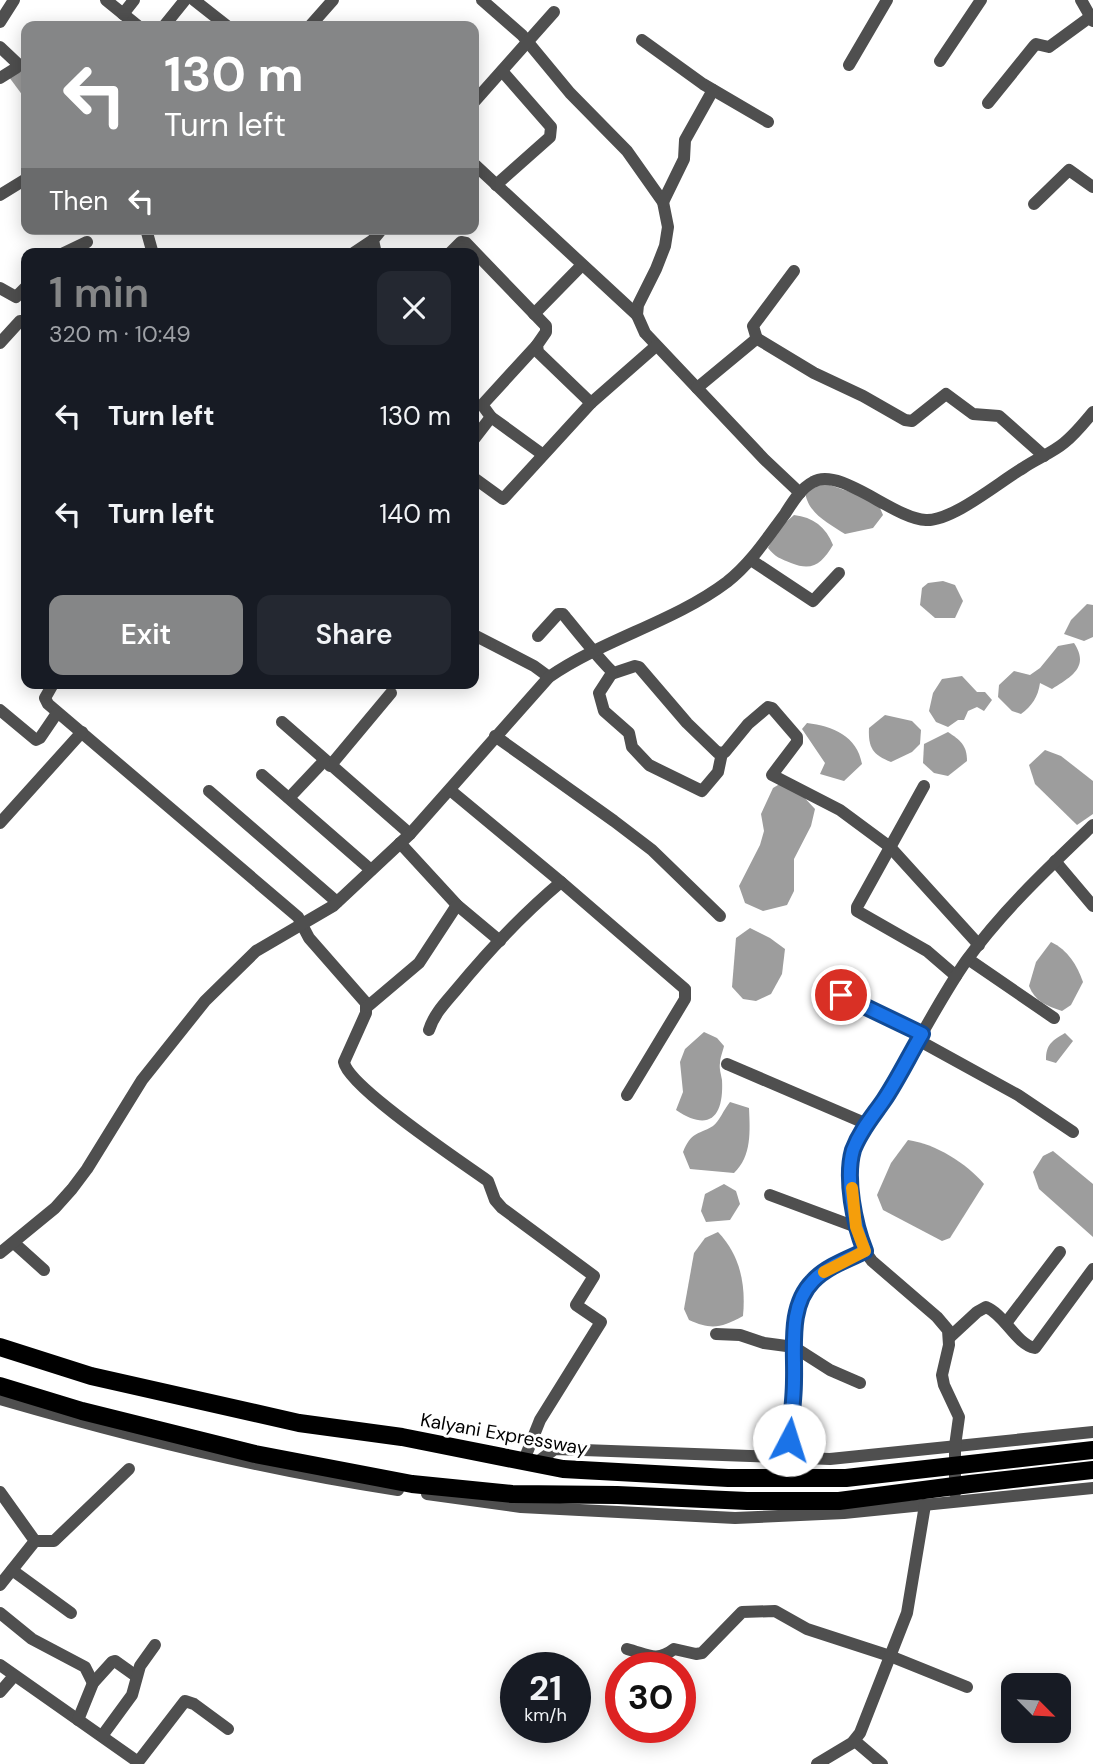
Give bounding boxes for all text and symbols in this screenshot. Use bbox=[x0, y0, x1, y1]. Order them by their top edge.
text: 130 m bbox=[164, 42, 304, 106]
icon: left bbox=[49, 49, 140, 140]
text: Turn left bbox=[164, 104, 286, 146]
icon: left bbox=[122, 182, 160, 220]
text: Then bbox=[49, 184, 108, 218]
text: 1 min bbox=[49, 265, 149, 320]
button: close bbox=[377, 271, 451, 345]
text: 320 m · 10:49 bbox=[49, 319, 191, 349]
icon: left bbox=[49, 397, 87, 435]
text: Turn left bbox=[108, 399, 215, 433]
text: 130 m bbox=[380, 399, 451, 433]
icon: left bbox=[49, 495, 87, 533]
text: Turn left bbox=[108, 497, 215, 531]
text: 140 m bbox=[379, 497, 451, 531]
button: Exit bbox=[49, 595, 243, 675]
button: Share bbox=[257, 595, 451, 675]
pin bbox=[811, 965, 871, 1025]
icon: arrive bbox=[822, 976, 860, 1014]
position arrow bbox=[752, 1403, 826, 1477]
street label: Kalyani Expressway bbox=[419, 1407, 590, 1461]
speed limit sign: 30 bbox=[605, 1652, 696, 1743]
text: 21 bbox=[529, 1665, 562, 1711]
north arrow bbox=[1001, 1673, 1071, 1743]
map controls bbox=[1001, 1673, 1071, 1743]
text: km/h bbox=[524, 1703, 567, 1727]

